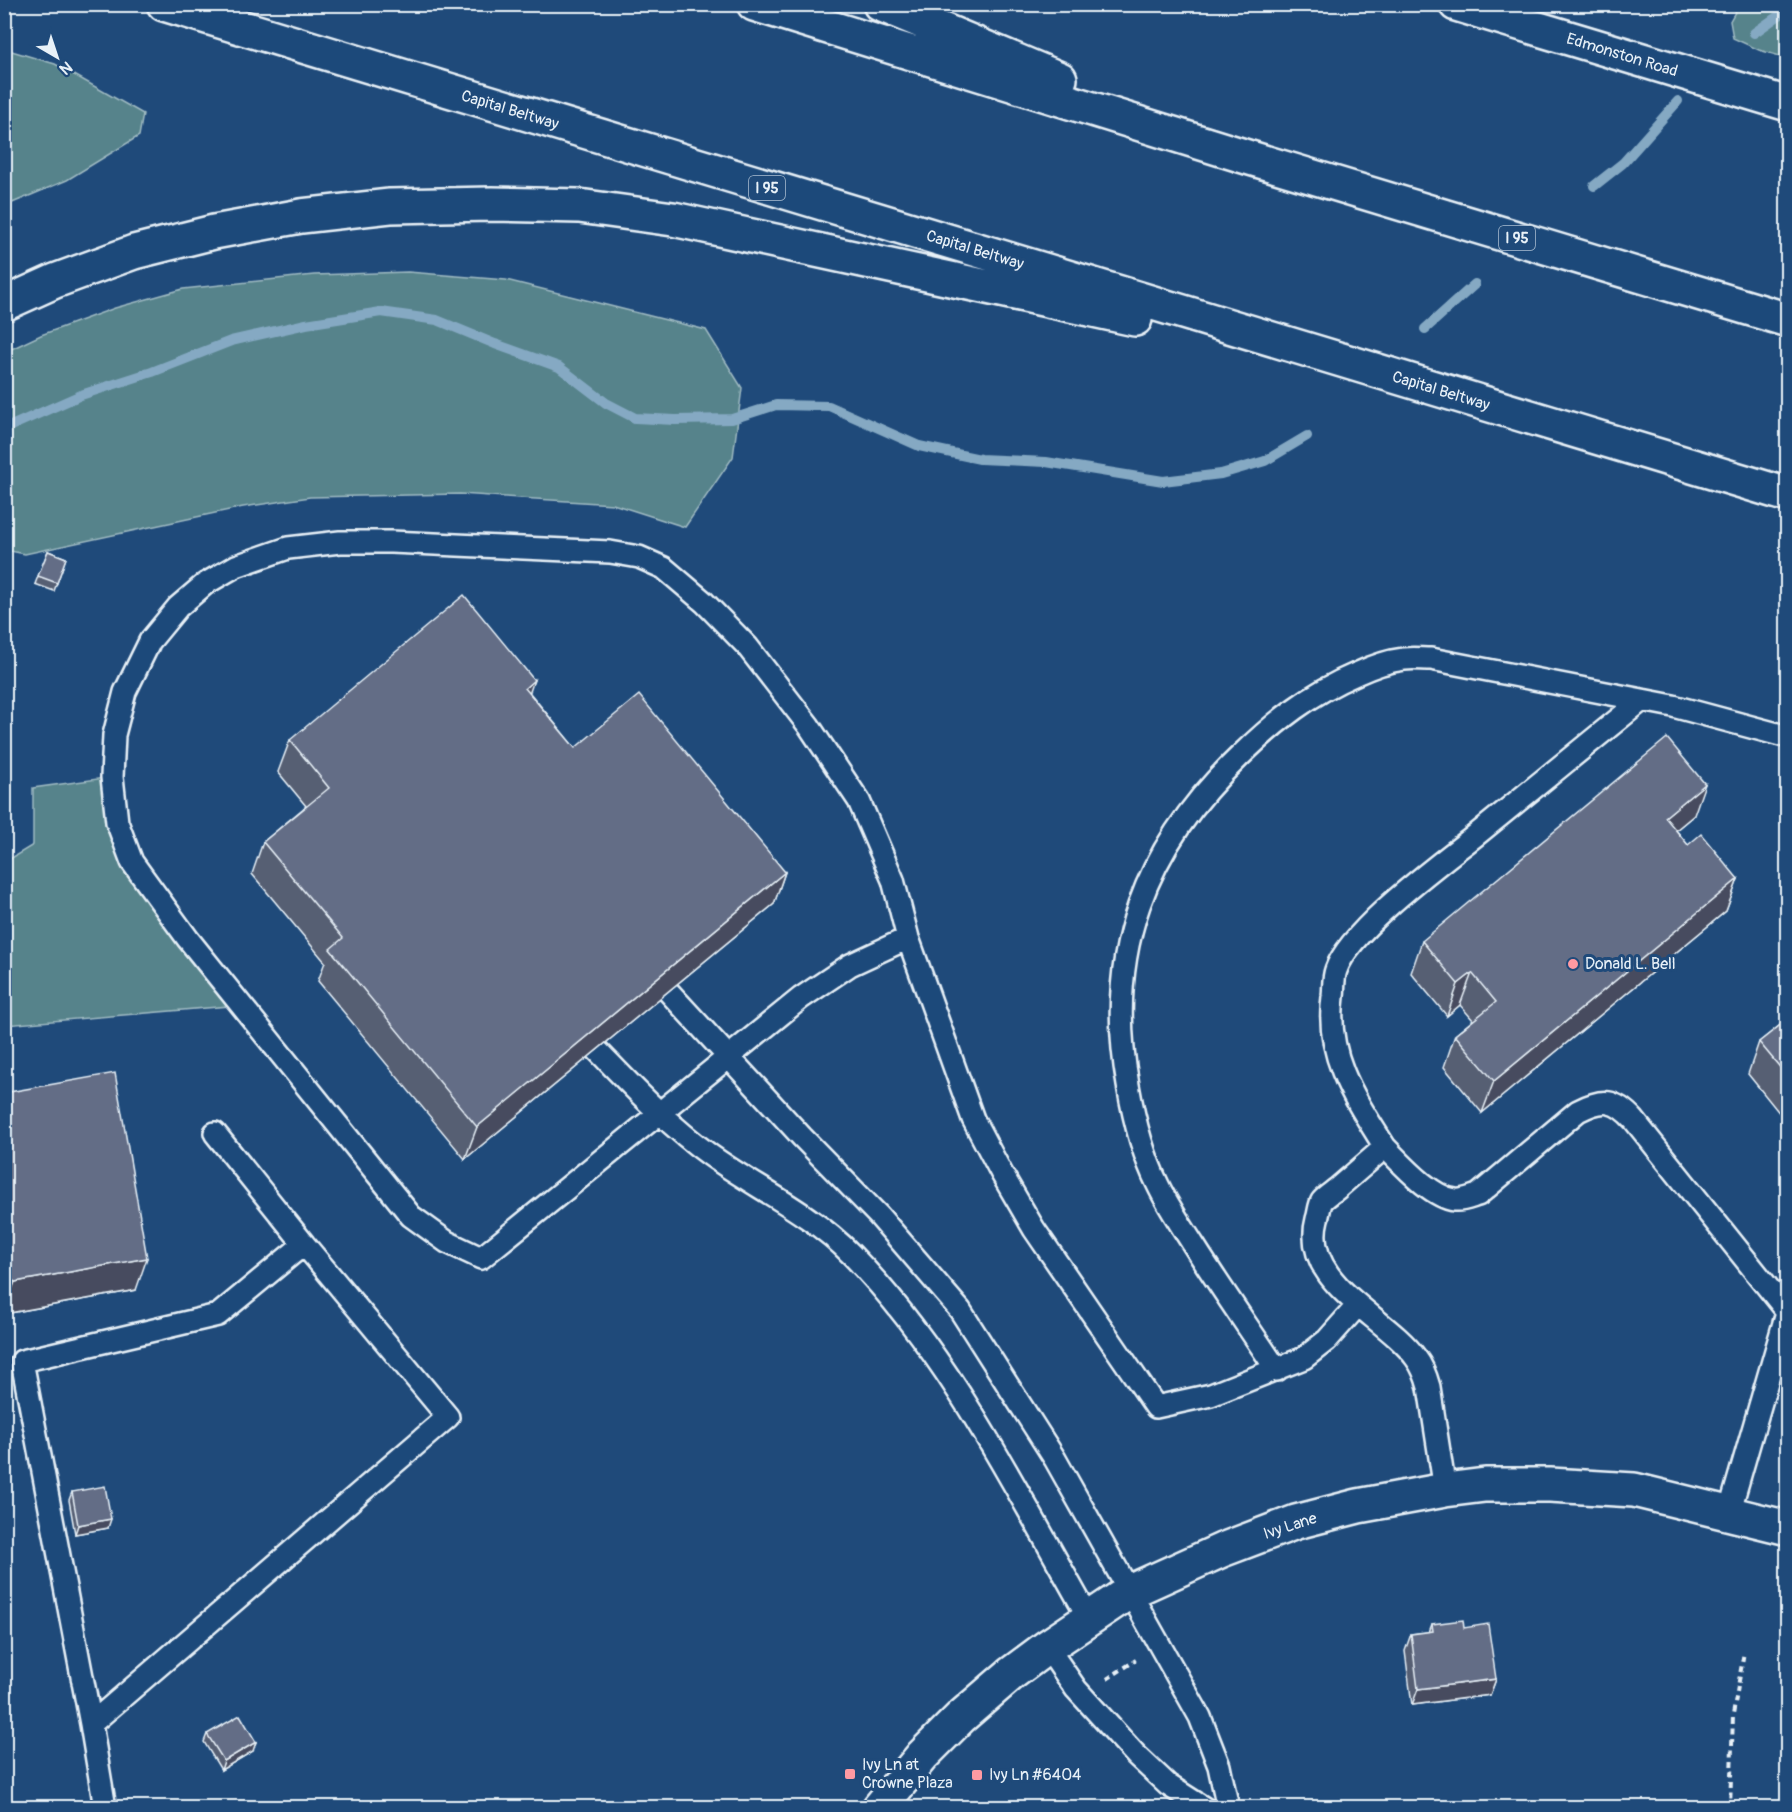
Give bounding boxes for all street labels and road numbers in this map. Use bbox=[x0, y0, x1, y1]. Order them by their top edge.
street label: Edmonston Road bbox=[1564, 29, 1680, 81]
street label: Capital Beltway bbox=[459, 86, 561, 134]
road number: I 95 bbox=[749, 176, 785, 200]
street label: Capital Beltway bbox=[924, 226, 1026, 274]
road number: I 95 bbox=[1499, 226, 1535, 250]
street label: Capital Beltway bbox=[1390, 367, 1492, 415]
street label: Ivy Lane bbox=[1261, 1508, 1319, 1544]

